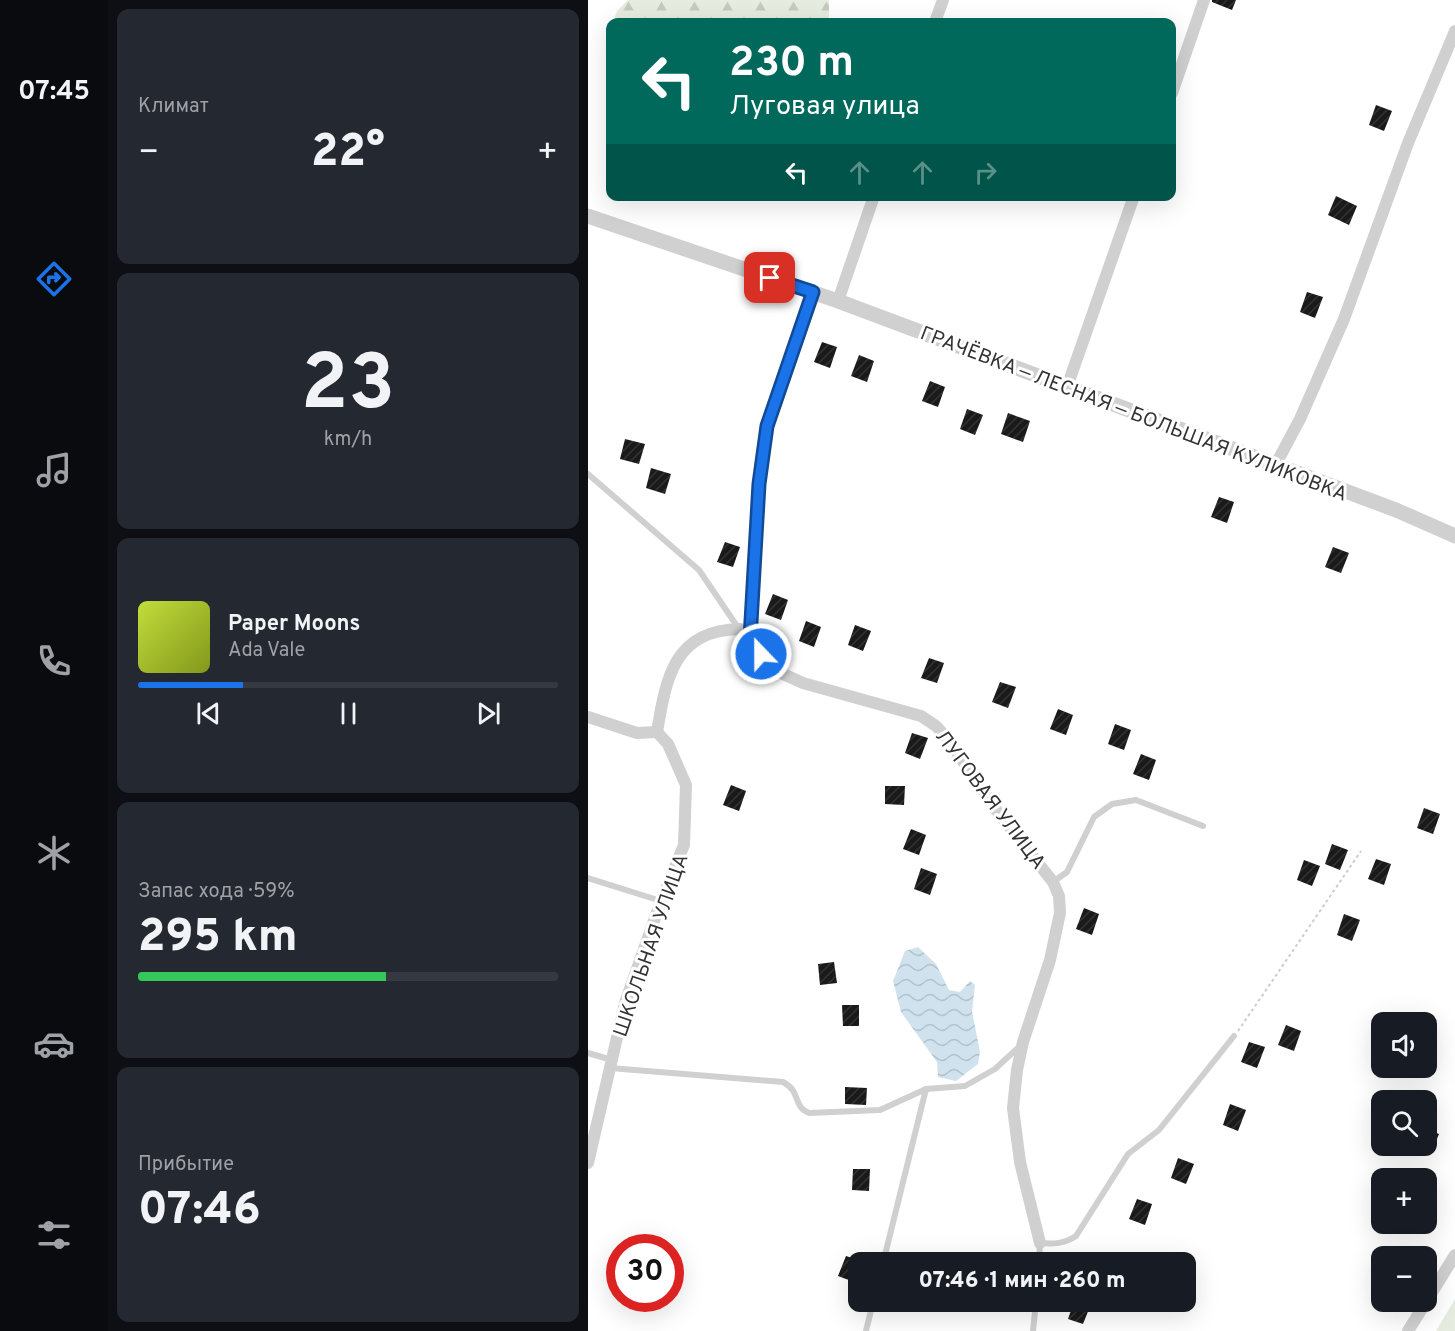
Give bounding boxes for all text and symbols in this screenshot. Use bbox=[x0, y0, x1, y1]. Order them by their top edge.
text: 230 m bbox=[729, 38, 854, 91]
icon: left bbox=[630, 42, 708, 120]
text: 07:45 bbox=[18, 75, 90, 109]
text: Луговая улица bbox=[729, 90, 920, 124]
text: Климат bbox=[138, 94, 209, 120]
text: 22° bbox=[311, 125, 385, 182]
text: − bbox=[138, 133, 159, 175]
text: + bbox=[537, 133, 558, 175]
icon: left bbox=[780, 156, 813, 189]
icon: ahead bbox=[843, 156, 876, 189]
icon: ahead bbox=[906, 156, 939, 189]
icon: right bbox=[969, 156, 1002, 189]
pin bbox=[744, 252, 795, 303]
icon: directions bbox=[33, 258, 75, 300]
icon: arrive bbox=[753, 261, 786, 294]
street label: ГРАЧЁВКА — ЛЕСНАЯ — БОЛЬШАЯ КУЛИКОВКА bbox=[916, 320, 1351, 509]
text: 23 bbox=[301, 338, 395, 437]
text: km/h bbox=[324, 427, 372, 453]
icon: music bbox=[33, 449, 75, 491]
text: Paper Moons bbox=[228, 611, 360, 638]
position arrow bbox=[729, 622, 793, 686]
text: Ada Vale bbox=[228, 638, 305, 664]
icon: phone bbox=[33, 640, 75, 682]
icon: previous bbox=[192, 697, 225, 730]
icon: pause bbox=[332, 697, 365, 730]
icon: next bbox=[472, 697, 505, 730]
street label: ЛУГОВАЯ УЛИЦА bbox=[928, 725, 1051, 875]
icon: climate bbox=[33, 832, 75, 874]
street label: ШКОЛЬНАЯ УЛИЦА bbox=[608, 851, 695, 1041]
text: Запас хода · 59% bbox=[138, 879, 295, 905]
text: 295 km bbox=[138, 910, 298, 967]
map controls bbox=[1371, 1012, 1437, 1312]
button: sound bbox=[1371, 1012, 1437, 1078]
icon: car bbox=[33, 1023, 75, 1065]
button: search bbox=[1371, 1090, 1437, 1156]
text: Прибытие bbox=[138, 1152, 234, 1178]
button: + bbox=[1371, 1168, 1437, 1234]
text: 07:46 bbox=[138, 1183, 261, 1240]
icon: filters bbox=[33, 1214, 75, 1256]
speed limit sign: 30 bbox=[606, 1234, 684, 1312]
button: − bbox=[1371, 1246, 1437, 1312]
text: 07:46 · 1 мин · 260 m bbox=[918, 1268, 1126, 1295]

